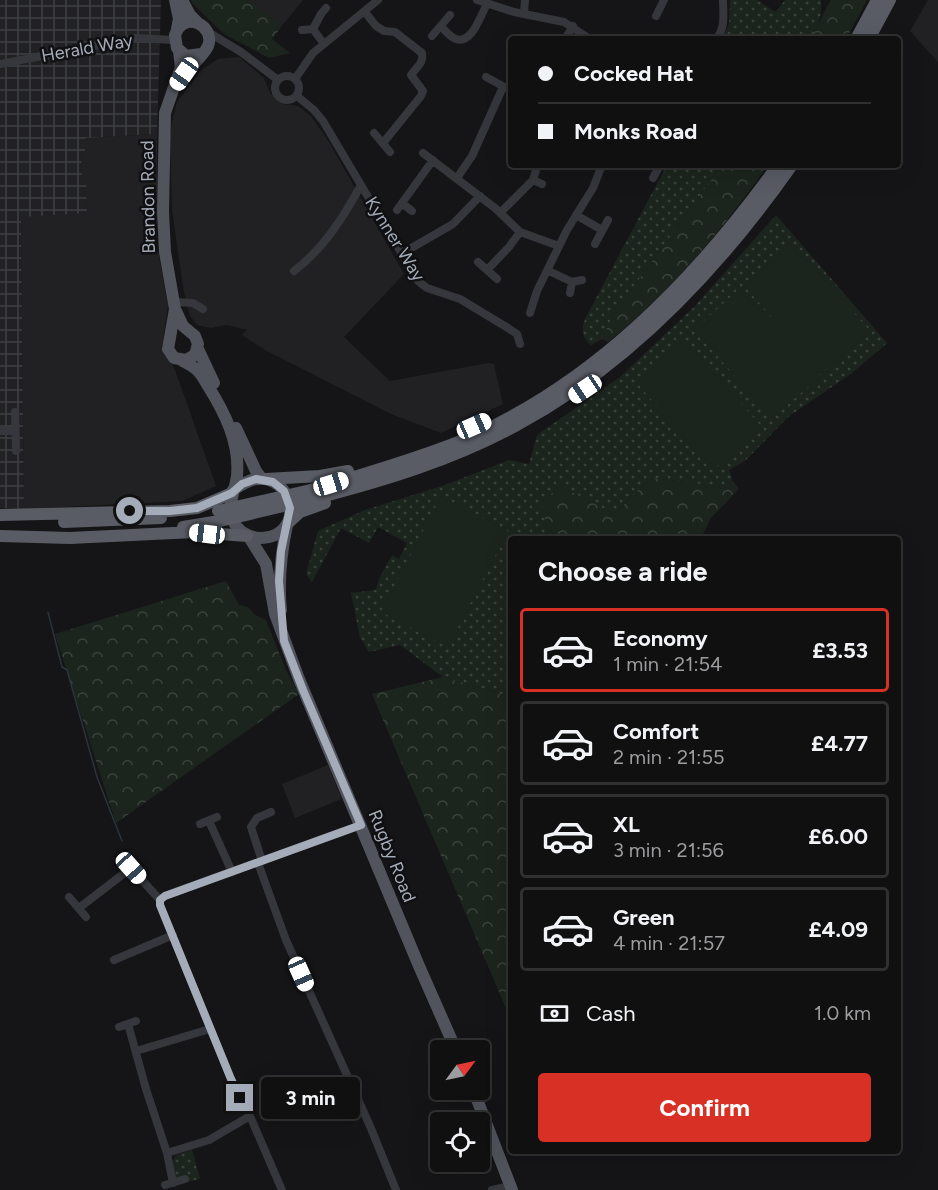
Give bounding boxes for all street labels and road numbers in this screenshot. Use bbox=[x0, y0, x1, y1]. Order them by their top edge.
street label: Herald Way bbox=[39, 29, 135, 67]
street label: Brandon Road bbox=[136, 140, 160, 254]
street label: Kynner Way bbox=[360, 193, 430, 286]
street label: Rugby Road bbox=[364, 807, 420, 905]

